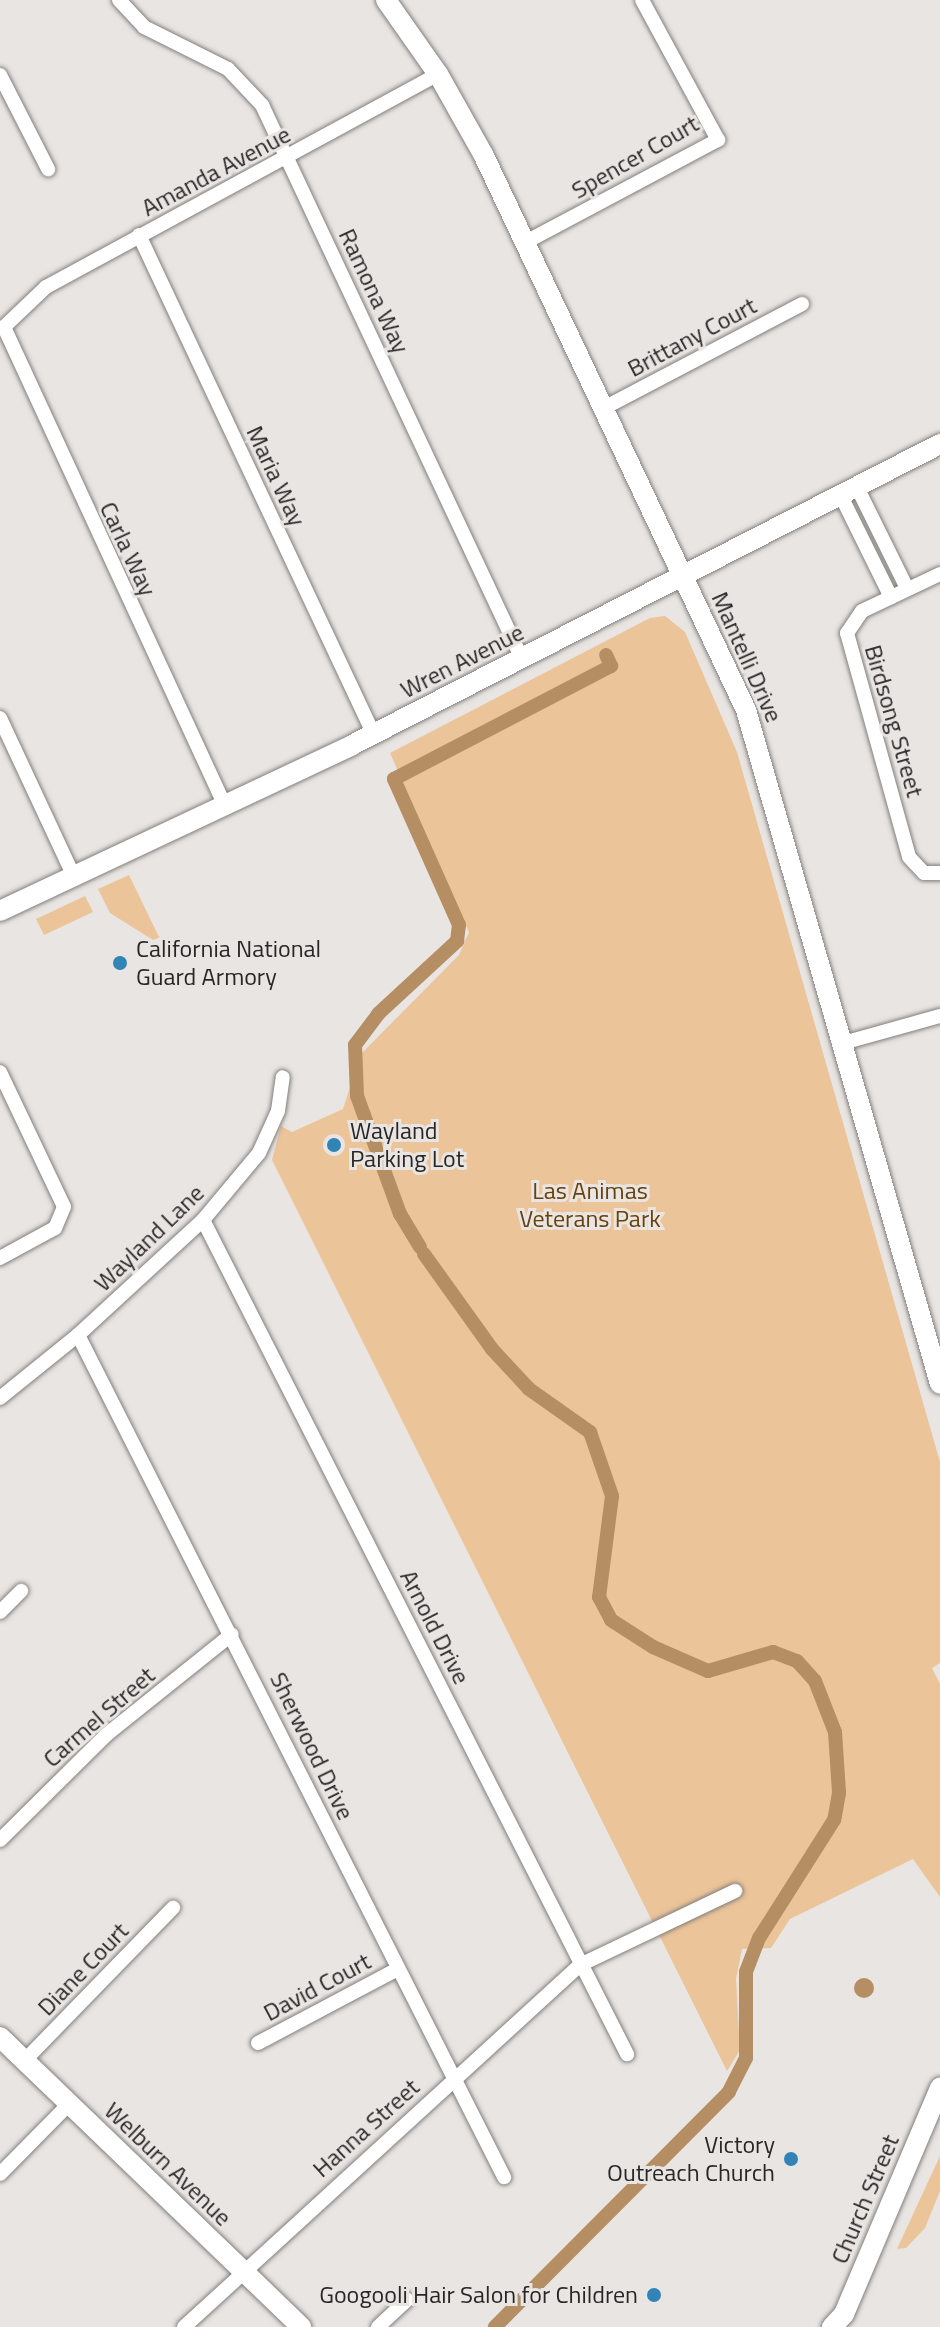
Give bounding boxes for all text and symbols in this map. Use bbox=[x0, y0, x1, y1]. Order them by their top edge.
street label: Spencer Court bbox=[566, 109, 704, 205]
street label: Amanda Avenue bbox=[137, 120, 295, 222]
street label: Ramona Way bbox=[333, 224, 415, 358]
street label: Brittany Court bbox=[623, 291, 761, 383]
street label: Maria Way bbox=[240, 421, 312, 531]
street label: Carla Way bbox=[94, 497, 162, 601]
street label: Mantelli Drive bbox=[705, 587, 789, 727]
street label: Wren Avenue bbox=[396, 618, 528, 704]
street label: Birdsong Street bbox=[859, 642, 929, 800]
place label: California National Guard Armory bbox=[136, 935, 321, 991]
marker: California National Guard Armory bbox=[111, 954, 129, 972]
place label: Wayland Parking Lot bbox=[350, 1117, 464, 1173]
marker: Wayland Parking Lot bbox=[325, 1136, 343, 1154]
park label: Las Animas Veterans Park bbox=[519, 1177, 661, 1233]
street label: Wayland Lane bbox=[88, 1179, 210, 1297]
street label: Arnold Drive bbox=[394, 1565, 476, 1689]
street label: Carmel Street bbox=[37, 1661, 161, 1773]
street label: Sherwood Drive bbox=[264, 1668, 360, 1824]
street label: Diane Court bbox=[32, 1917, 134, 2021]
street label: David Court bbox=[259, 1947, 375, 2027]
street label: Hanna Street bbox=[307, 2073, 425, 2183]
street label: Welburn Avenue bbox=[99, 2096, 237, 2232]
street label: Church Street bbox=[825, 2130, 905, 2268]
place label: Victory Outreach Church bbox=[607, 2131, 775, 2187]
marker: Victory Outreach Church bbox=[782, 2150, 800, 2168]
place label: Googooli Hair Salon for Children bbox=[319, 2281, 638, 2309]
marker: Googooli Hair Salon for Children bbox=[645, 2286, 663, 2304]

